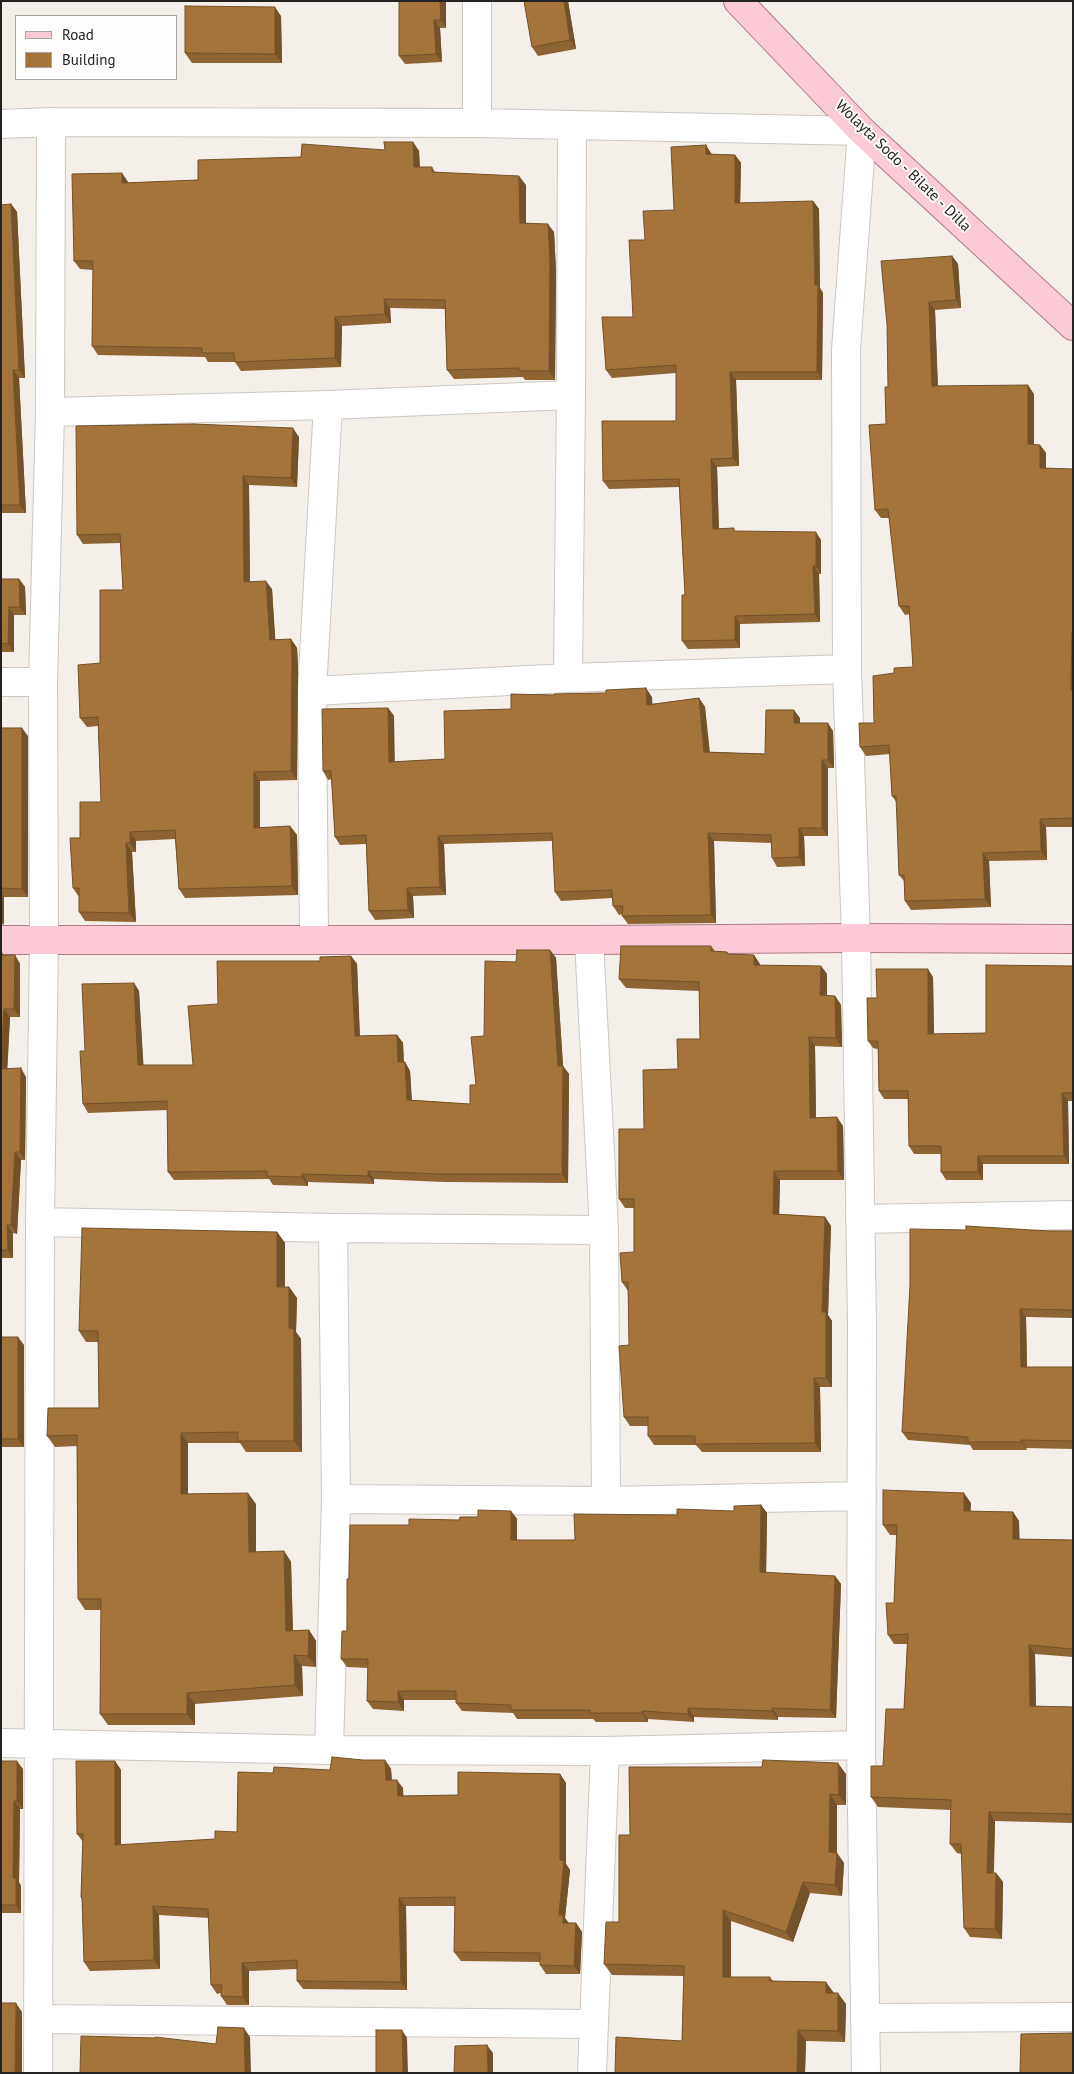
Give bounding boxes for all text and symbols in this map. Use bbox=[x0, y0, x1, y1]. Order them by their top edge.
legend bbox=[15, 15, 178, 80]
text: Road bbox=[62, 25, 94, 44]
text: Building bbox=[62, 50, 116, 69]
street label: Wolayta Sodo - Bilate - Dilla bbox=[832, 97, 974, 235]

